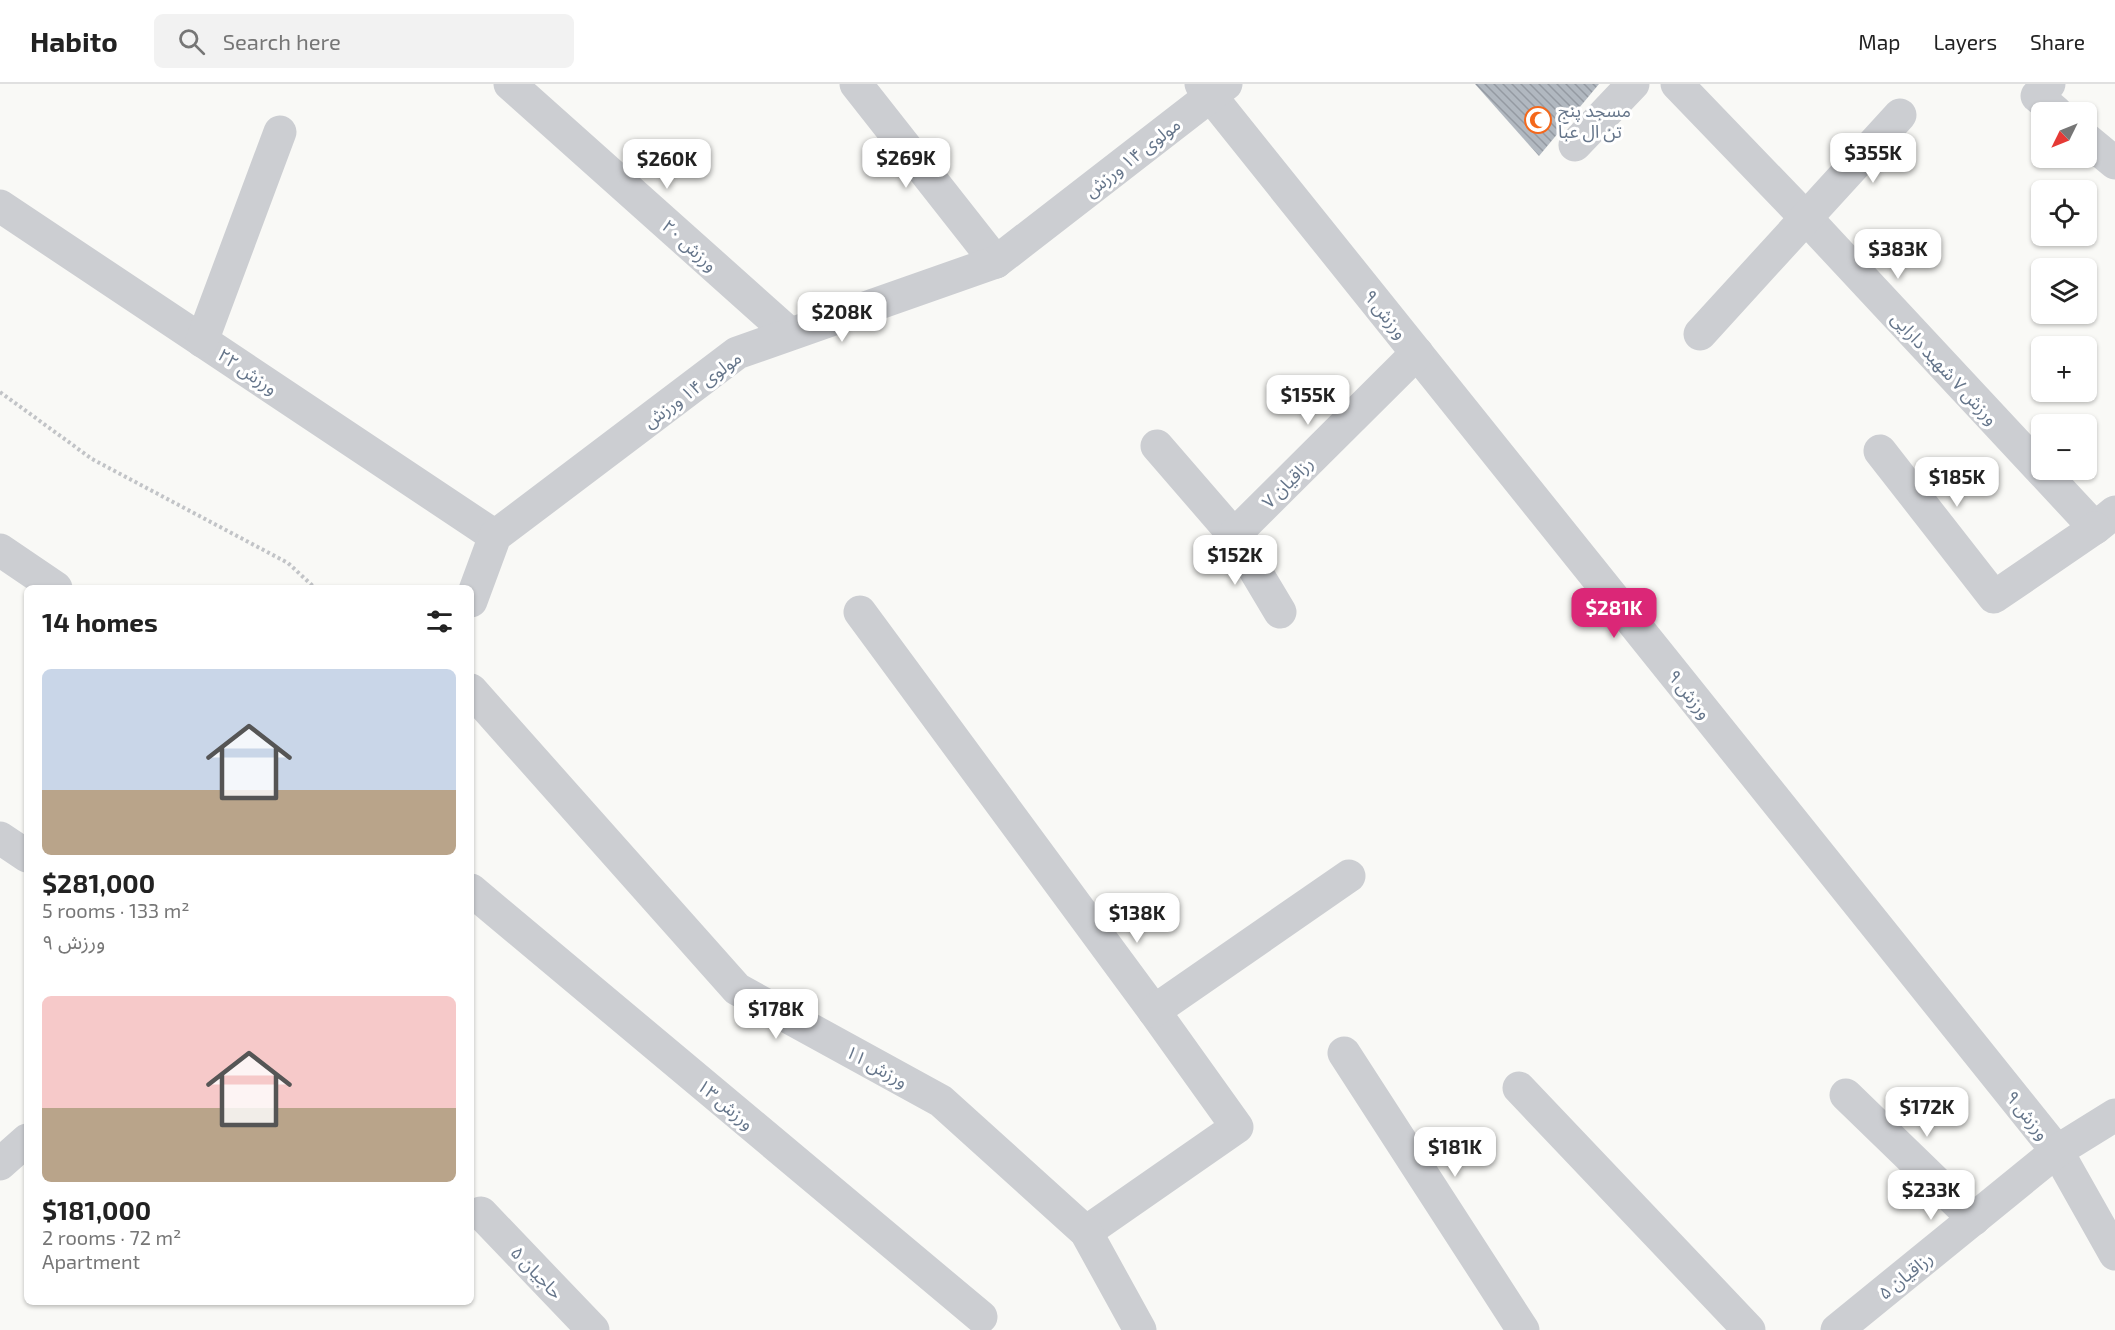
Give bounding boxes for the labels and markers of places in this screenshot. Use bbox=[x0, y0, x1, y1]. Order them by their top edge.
place label: مسجد پنج تن ال عبا bbox=[1558, 99, 1631, 143]
mosque icon: مسجد پنج تن ال عبا bbox=[1523, 105, 1553, 135]
pin: $355K bbox=[1831, 133, 1915, 184]
pin: $269K bbox=[864, 138, 948, 189]
pin: $260K bbox=[625, 139, 709, 190]
pin: $383K bbox=[1856, 229, 1940, 280]
pin: $208K bbox=[800, 292, 884, 343]
pin: $155K bbox=[1266, 375, 1350, 426]
pin: $185K bbox=[1915, 457, 1999, 508]
pin: $152K bbox=[1193, 535, 1277, 586]
pin: $281K bbox=[1572, 588, 1656, 639]
pin: $138K bbox=[1095, 893, 1179, 944]
pin: $178K bbox=[734, 989, 818, 1040]
pin: $172K bbox=[1885, 1087, 1969, 1138]
pin: $181K bbox=[1413, 1127, 1497, 1178]
pin: $233K bbox=[1889, 1170, 1973, 1221]

